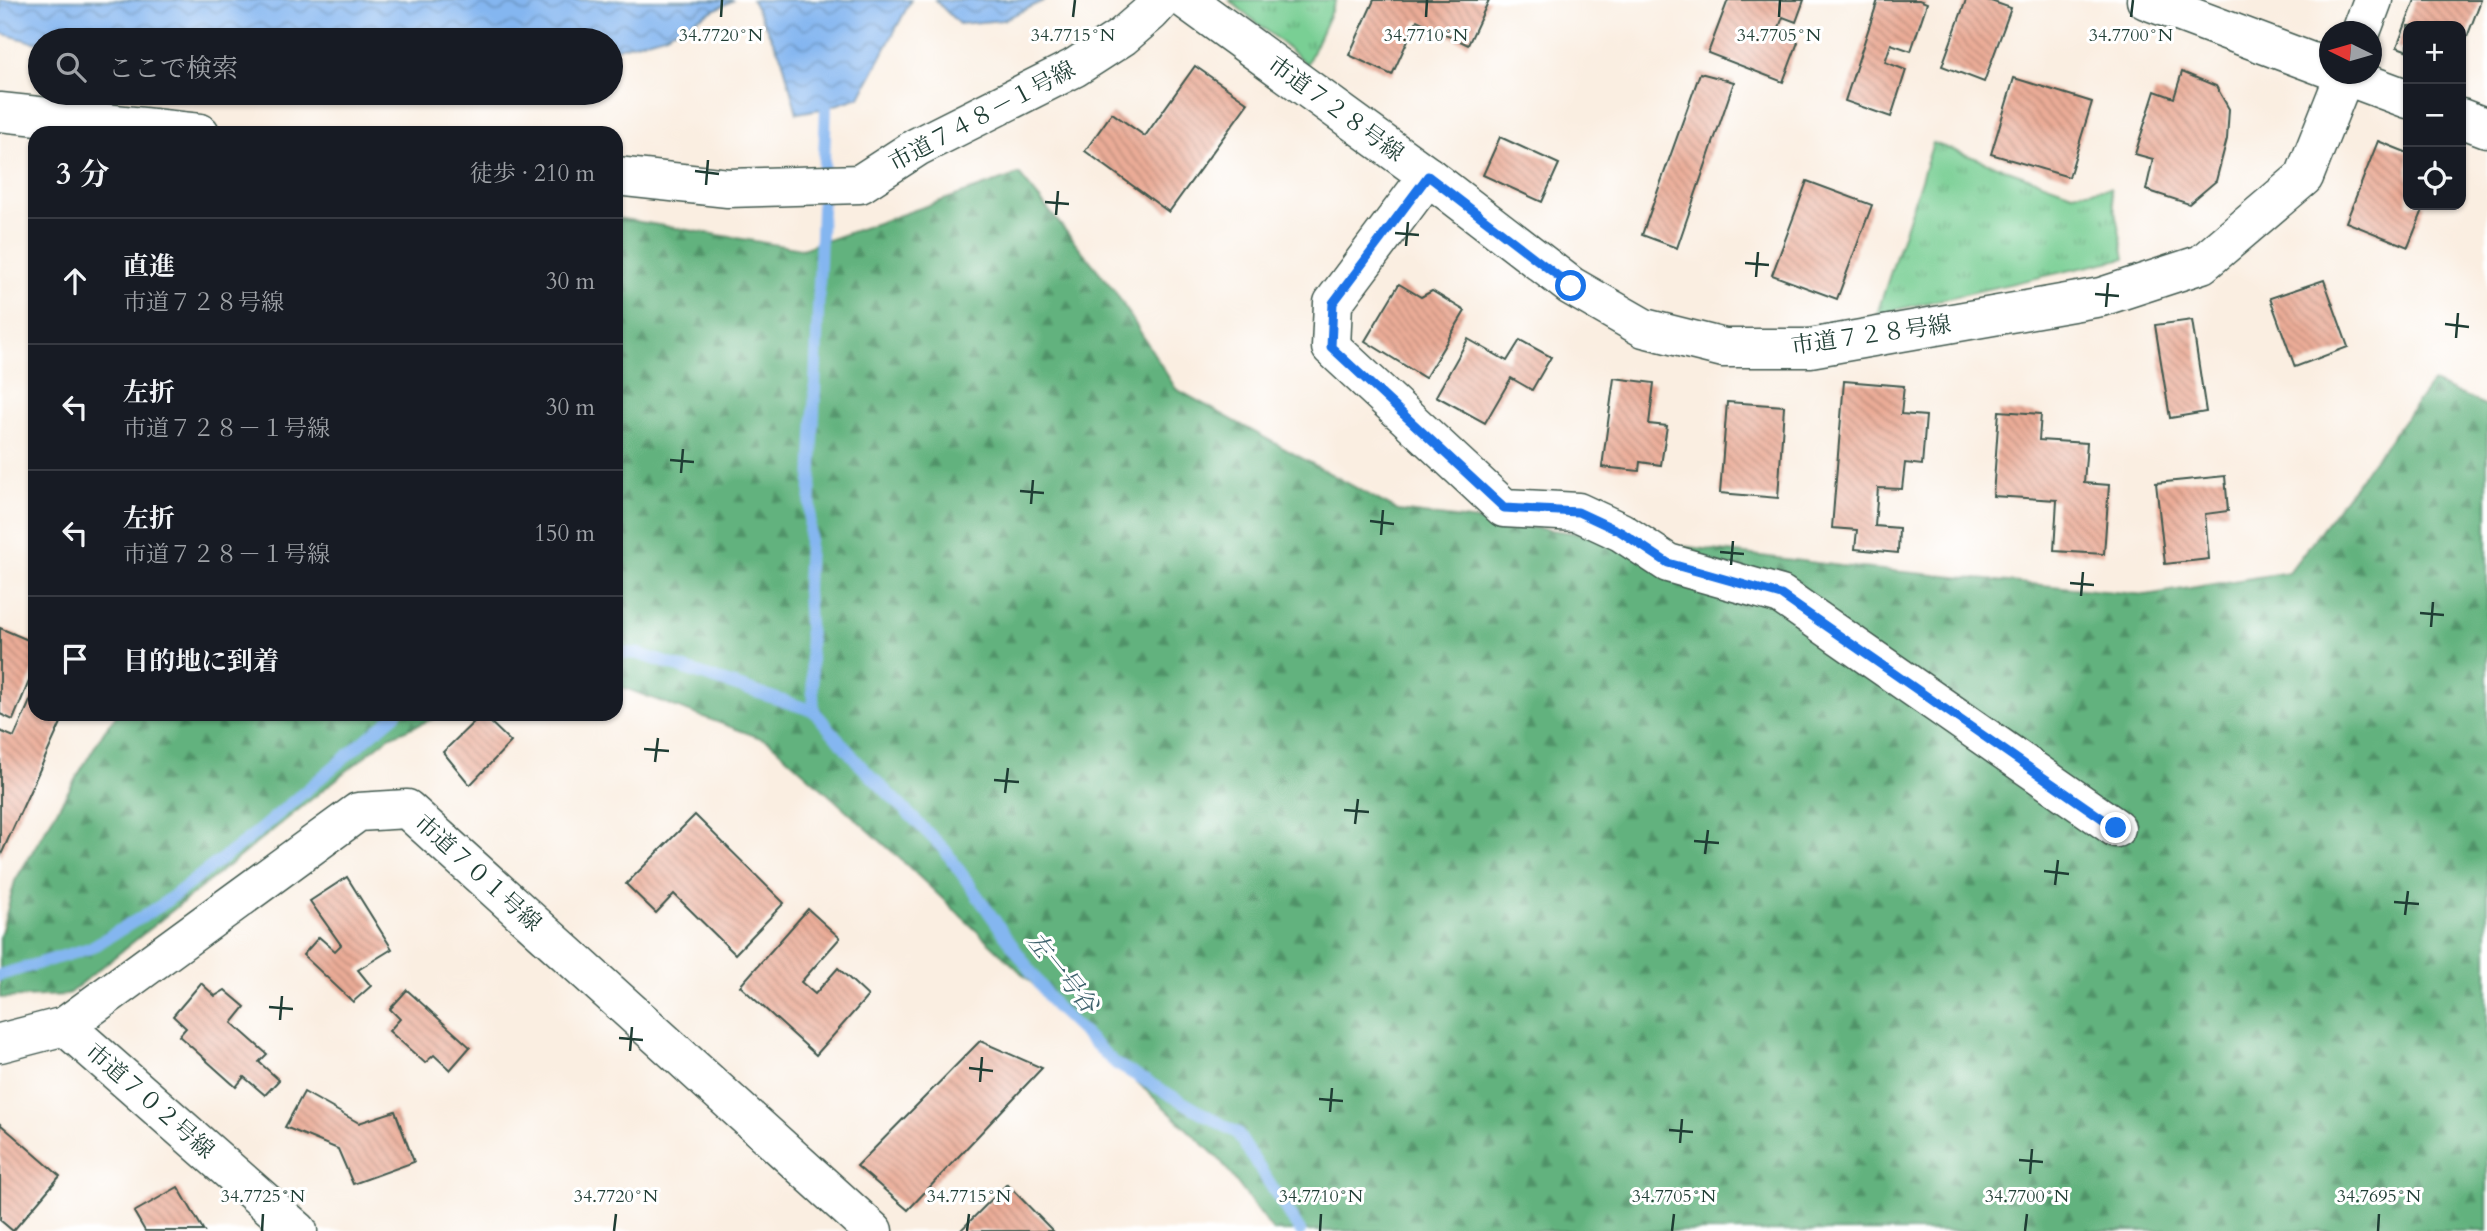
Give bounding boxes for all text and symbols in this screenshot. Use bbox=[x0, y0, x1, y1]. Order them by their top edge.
north arrow bbox=[2319, 21, 2382, 84]
map controls bbox=[2403, 21, 2466, 210]
button: + bbox=[2403, 21, 2466, 84]
text: 34.7720°N bbox=[679, 23, 764, 48]
text: 34.7715°N bbox=[1031, 23, 1116, 48]
text: 34.7710°N bbox=[1384, 23, 1469, 48]
text: 34.7705°N bbox=[1737, 23, 1822, 48]
text: 34.7700°N bbox=[2089, 23, 2174, 48]
search box bbox=[28, 28, 623, 105]
icon: search bbox=[52, 48, 90, 86]
street label: 市道７２８号線 bbox=[1262, 49, 1410, 169]
text: ここで検索 bbox=[108, 51, 238, 86]
street label: 市道７４８－１号線 bbox=[883, 54, 1081, 178]
button: − bbox=[2403, 84, 2466, 147]
button: locate bbox=[2403, 147, 2466, 210]
text: 3 分 bbox=[56, 154, 109, 195]
text: 徒歩 · 210 m bbox=[470, 158, 595, 189]
text: 直進 bbox=[123, 249, 175, 284]
icon: ahead bbox=[56, 262, 94, 300]
text: 30 m bbox=[546, 266, 595, 297]
route start bbox=[1555, 270, 1586, 301]
text: 市道７２８号線 bbox=[123, 287, 284, 318]
street label: 市道７２８号線 bbox=[1789, 308, 1953, 362]
text: 左折 bbox=[123, 375, 175, 410]
icon: left bbox=[56, 388, 94, 426]
text: 30 m bbox=[546, 392, 595, 423]
text: 市道７２８－１号線 bbox=[123, 413, 330, 444]
text: 左折 bbox=[123, 501, 175, 536]
icon: left bbox=[56, 514, 94, 552]
text: 150 m bbox=[534, 518, 595, 549]
text: 市道７２８－１号線 bbox=[123, 539, 330, 570]
icon: arrive bbox=[56, 640, 94, 678]
text: 目的地に到着 bbox=[123, 644, 279, 679]
street label: 市道７０１号線 bbox=[408, 808, 548, 938]
route end bbox=[2100, 812, 2131, 843]
water label: 左一号谷 bbox=[1019, 925, 1106, 1022]
street label: 市道７０２号線 bbox=[79, 1036, 221, 1166]
text: 34.7725°N bbox=[221, 1184, 306, 1209]
text: 34.7720°N bbox=[574, 1184, 659, 1209]
text: 34.7715°N bbox=[927, 1184, 1012, 1209]
text: 34.7710°N bbox=[1279, 1184, 1364, 1209]
text: 34.7705°N bbox=[1632, 1184, 1717, 1209]
text: 34.7700°N bbox=[1985, 1184, 2070, 1209]
text: 34.7695°N bbox=[2337, 1184, 2422, 1209]

